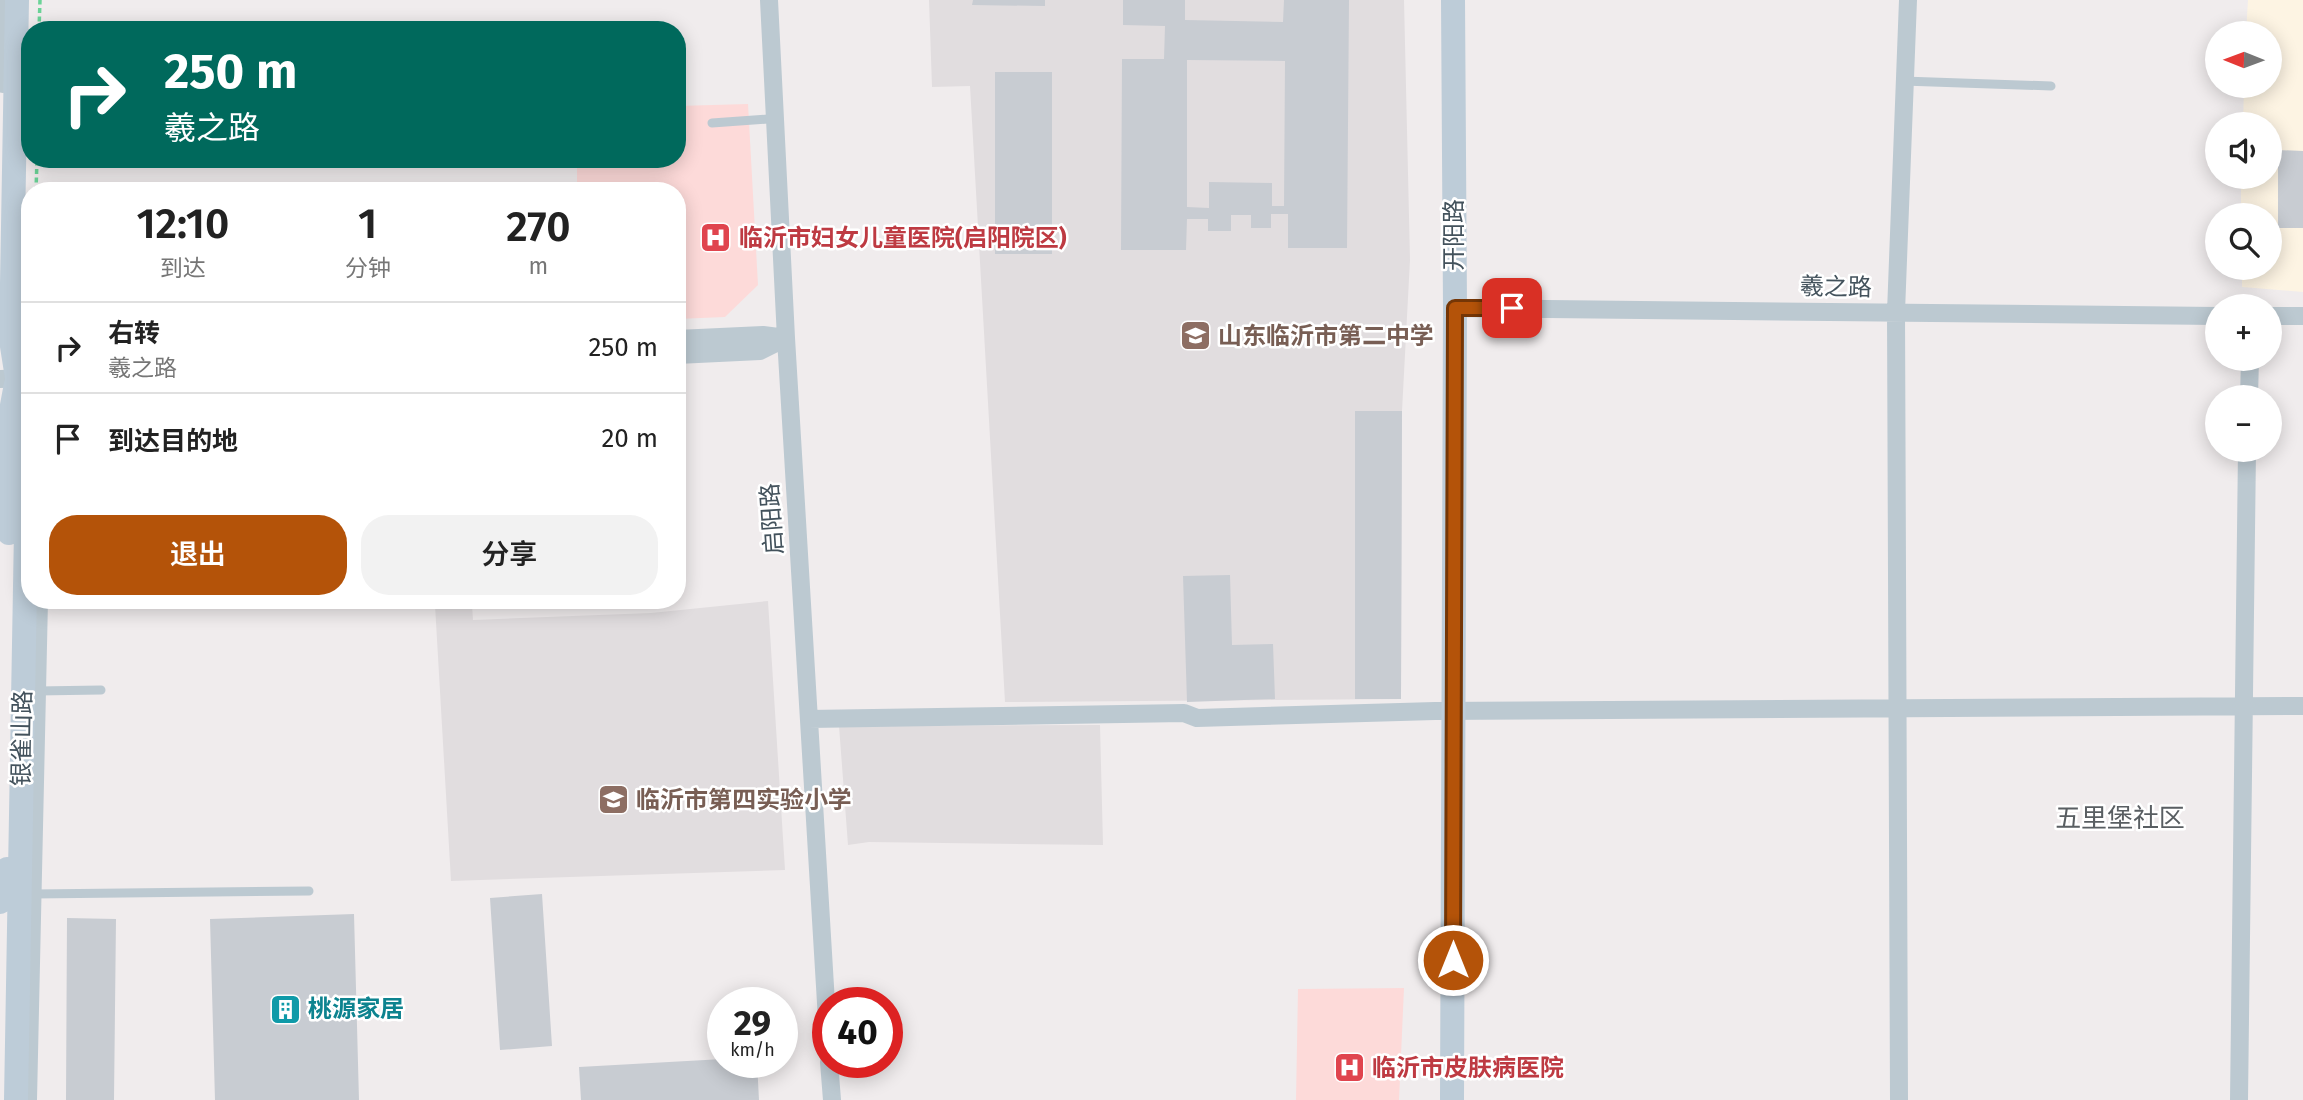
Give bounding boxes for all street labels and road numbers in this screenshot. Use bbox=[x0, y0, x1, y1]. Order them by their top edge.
street label: 开阳路 bbox=[1440, 199, 1468, 271]
street label: 羲之路 bbox=[1800, 272, 1872, 302]
street label: 启阳路 bbox=[756, 482, 788, 556]
street label: 银雀山路 bbox=[7, 690, 37, 786]

